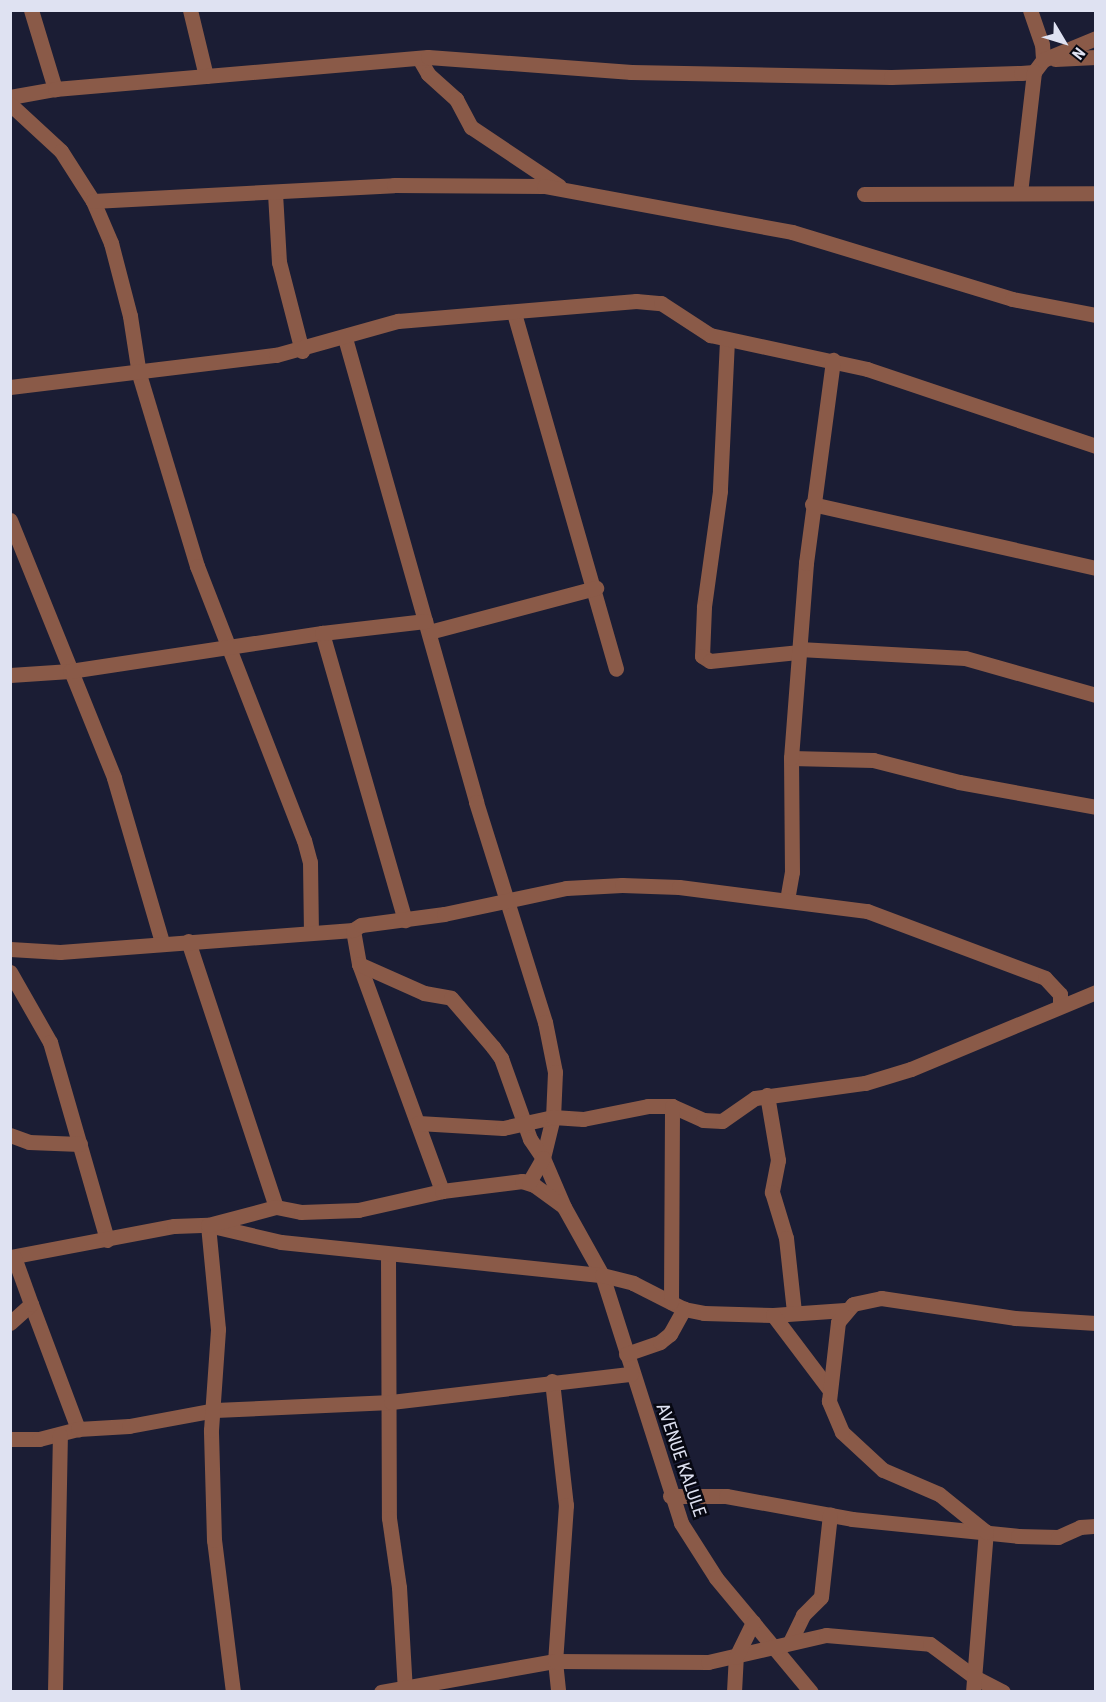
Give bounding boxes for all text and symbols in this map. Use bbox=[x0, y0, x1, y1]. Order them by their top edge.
north arrow bbox=[1034, 12, 1094, 72]
text: N bbox=[1068, 44, 1089, 63]
street label: AVENUE KALULE bbox=[651, 1400, 711, 1520]

